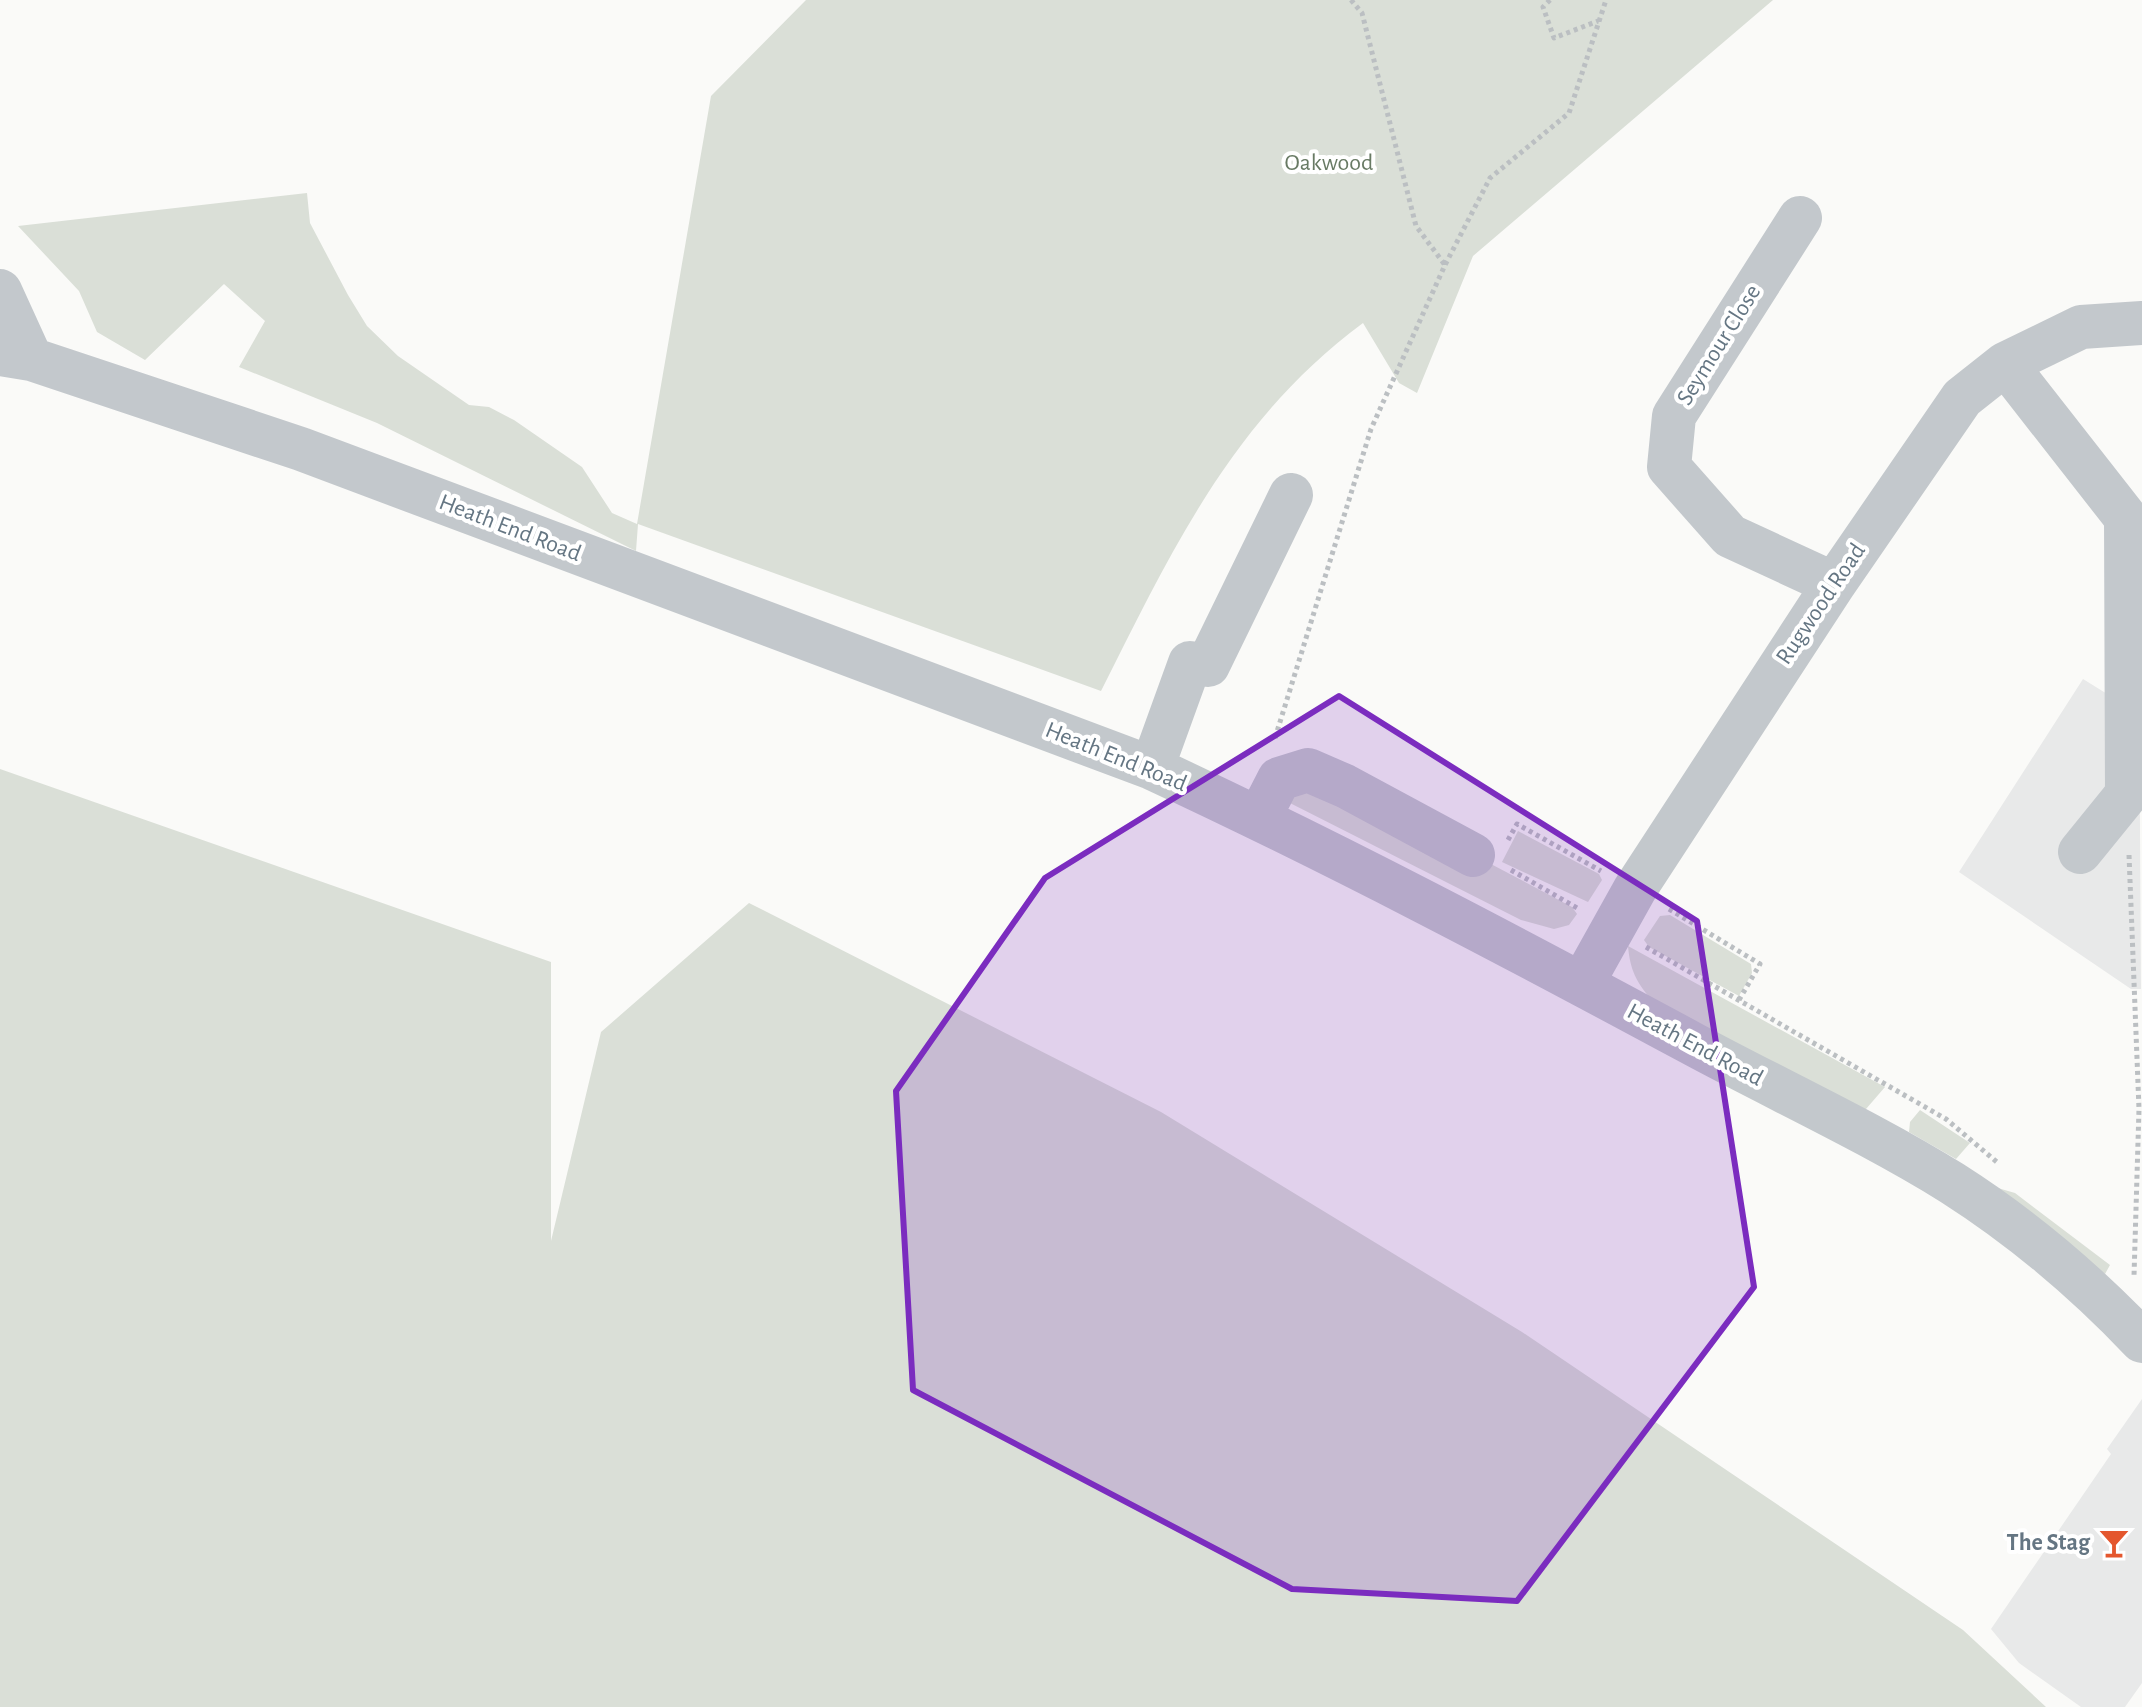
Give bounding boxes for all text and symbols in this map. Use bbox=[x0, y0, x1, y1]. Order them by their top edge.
park label: Oakwood bbox=[1284, 151, 1374, 175]
street label: Seymour Close bbox=[1673, 281, 1765, 409]
street label: Heath End Road bbox=[436, 490, 584, 566]
street label: Rugwood Road bbox=[1772, 539, 1870, 669]
street label: Heath End Road bbox=[1042, 718, 1190, 796]
street label: Heath End Road bbox=[1623, 999, 1767, 1091]
bar icon: The Stag bbox=[2097, 1526, 2131, 1560]
place label: The Stag bbox=[2006, 1531, 2091, 1555]

